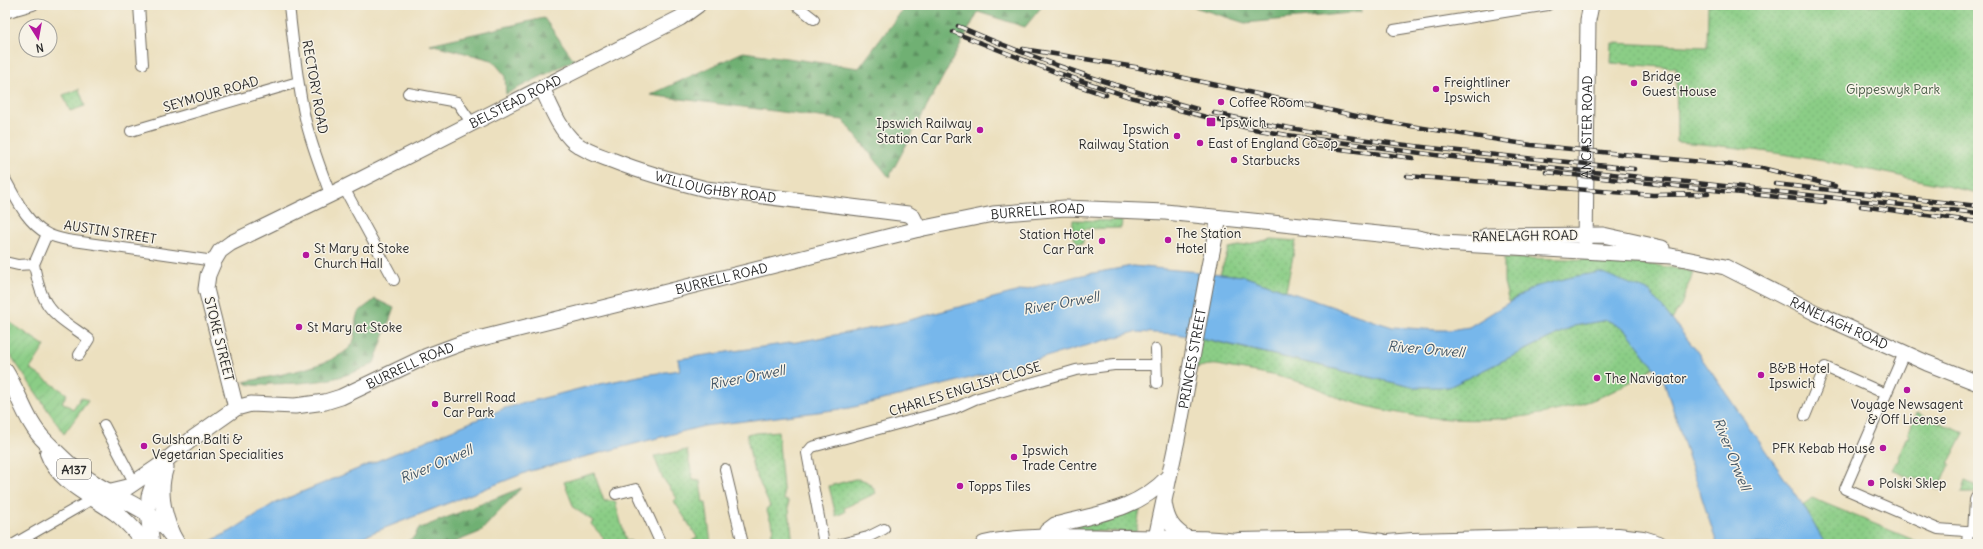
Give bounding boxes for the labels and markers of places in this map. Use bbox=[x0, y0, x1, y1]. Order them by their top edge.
place label: Bridge Guest House bbox=[1642, 68, 1716, 100]
place label: Freightliner Ipswich bbox=[1444, 74, 1511, 106]
marker: Bridge Guest House bbox=[1629, 78, 1639, 88]
marker: Freightliner Ipswich bbox=[1431, 84, 1441, 94]
place label: Coffee Room bbox=[1229, 94, 1304, 111]
marker: Coffee Room bbox=[1216, 97, 1226, 107]
place label: Ipswich bbox=[1220, 114, 1267, 131]
place label: Ipswich Railway Station Car Park bbox=[876, 115, 972, 147]
marker: Ipswich bbox=[1205, 116, 1217, 128]
place label: Ipswich Railway Station bbox=[1079, 121, 1169, 153]
marker: Ipswich Railway Station Car Park bbox=[975, 125, 985, 135]
marker: Ipswich Railway Station bbox=[1172, 131, 1182, 141]
place label: East of England Co-op bbox=[1208, 135, 1338, 152]
marker: East of England Co-op bbox=[1195, 138, 1205, 148]
place label: Starbucks bbox=[1242, 152, 1300, 169]
marker: Starbucks bbox=[1229, 155, 1239, 165]
place label: The Station Hotel bbox=[1176, 225, 1242, 257]
place label: Station Hotel Car Park bbox=[1019, 226, 1094, 258]
marker: The Station Hotel bbox=[1163, 235, 1173, 245]
marker: Station Hotel Car Park bbox=[1097, 236, 1107, 246]
place label: St Mary at Stoke Church Hall bbox=[314, 240, 409, 272]
marker: St Mary at Stoke Church Hall bbox=[301, 250, 311, 260]
place label: St Mary at Stoke bbox=[307, 319, 402, 336]
marker: St Mary at Stoke bbox=[294, 322, 304, 332]
place label: B&B Hotel Ipswich bbox=[1769, 360, 1830, 392]
place label: The Navigator bbox=[1605, 370, 1687, 387]
marker: B&B Hotel Ipswich bbox=[1756, 370, 1766, 380]
marker: The Navigator bbox=[1592, 373, 1602, 383]
marker: Voyage Newsagent & Off License bbox=[1902, 385, 1912, 395]
place label: Burrell Road Car Park bbox=[443, 389, 516, 421]
place label: Voyage Newsagent & Off License bbox=[1851, 396, 1964, 428]
marker: Burrell Road Car Park bbox=[430, 399, 440, 409]
place label: Gulshan Balti & Vegetarian Specialities bbox=[152, 431, 284, 463]
place label: PFK Kebab House bbox=[1772, 440, 1875, 457]
marker: Gulshan Balti & Vegetarian Specialities bbox=[139, 441, 149, 451]
place label: Ipswich Trade Centre bbox=[1022, 442, 1097, 474]
marker: PFK Kebab House bbox=[1878, 443, 1888, 453]
marker: Ipswich Trade Centre bbox=[1009, 452, 1019, 462]
place label: Polski Sklep bbox=[1879, 475, 1947, 492]
place label: Topps Tiles bbox=[968, 478, 1031, 495]
marker: Polski Sklep bbox=[1866, 478, 1876, 488]
marker: Topps Tiles bbox=[955, 481, 965, 491]

